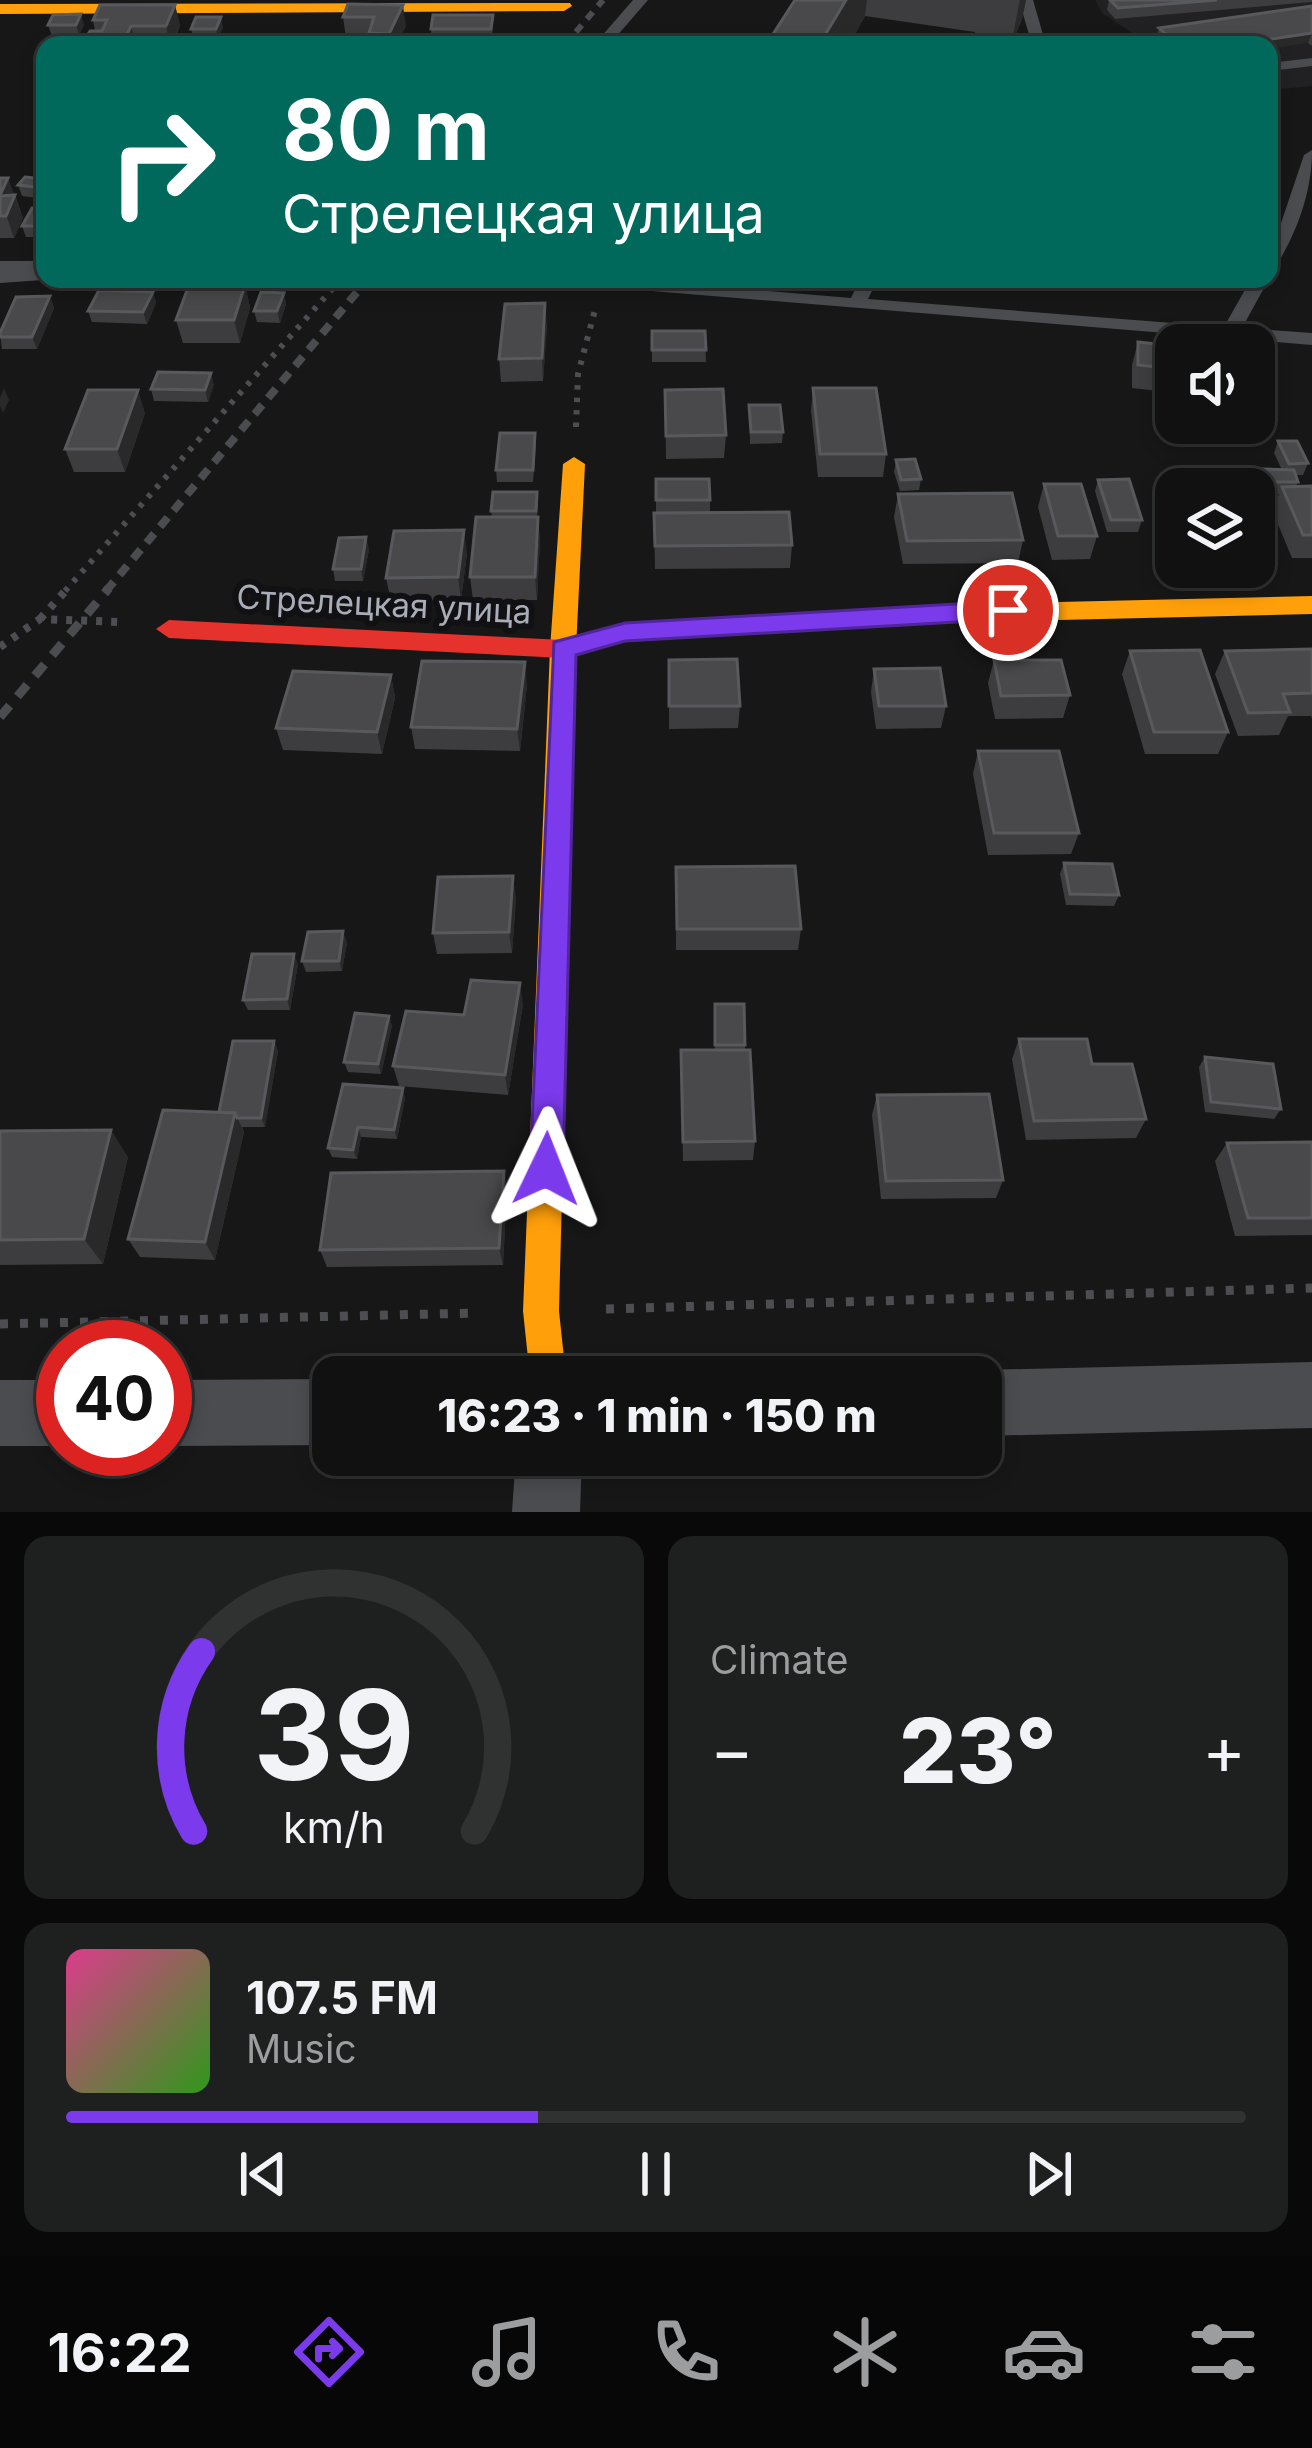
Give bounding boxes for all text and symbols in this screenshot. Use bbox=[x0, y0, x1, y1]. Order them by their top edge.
text: 80 m bbox=[282, 79, 490, 180]
icon: right bbox=[84, 84, 240, 240]
text: Стрелецкая улица bbox=[282, 181, 765, 246]
map controls bbox=[1155, 324, 1275, 588]
button: sound bbox=[1155, 324, 1275, 444]
button: layers bbox=[1155, 468, 1275, 588]
pin bbox=[957, 559, 1059, 661]
street label: Стрелецкая улица bbox=[236, 576, 532, 632]
icon: arrive bbox=[975, 577, 1041, 643]
position arrow bbox=[483, 1106, 609, 1232]
speed limit sign: 40 bbox=[36, 1320, 192, 1476]
text: 16:23 · 1 min · 150 m bbox=[437, 1388, 877, 1443]
text: Climate bbox=[710, 1636, 849, 1683]
text: 39 bbox=[253, 1659, 415, 1810]
text: 23° bbox=[899, 1696, 1057, 1805]
text: − bbox=[710, 1710, 754, 1790]
text: + bbox=[1202, 1710, 1246, 1790]
text: km/h bbox=[283, 1800, 385, 1852]
text: 107.5 FM bbox=[246, 1970, 438, 2025]
text: Music bbox=[246, 2025, 357, 2072]
icon: previous bbox=[230, 2141, 296, 2207]
icon: pause bbox=[623, 2141, 689, 2207]
icon: next bbox=[1016, 2141, 1082, 2207]
icon: directions bbox=[287, 2310, 371, 2394]
icon: music bbox=[465, 2310, 549, 2394]
icon: phone bbox=[644, 2310, 728, 2394]
icon: climate bbox=[823, 2310, 907, 2394]
icon: car bbox=[1002, 2310, 1086, 2394]
icon: filters bbox=[1181, 2310, 1265, 2394]
text: 16:22 bbox=[47, 2320, 192, 2385]

